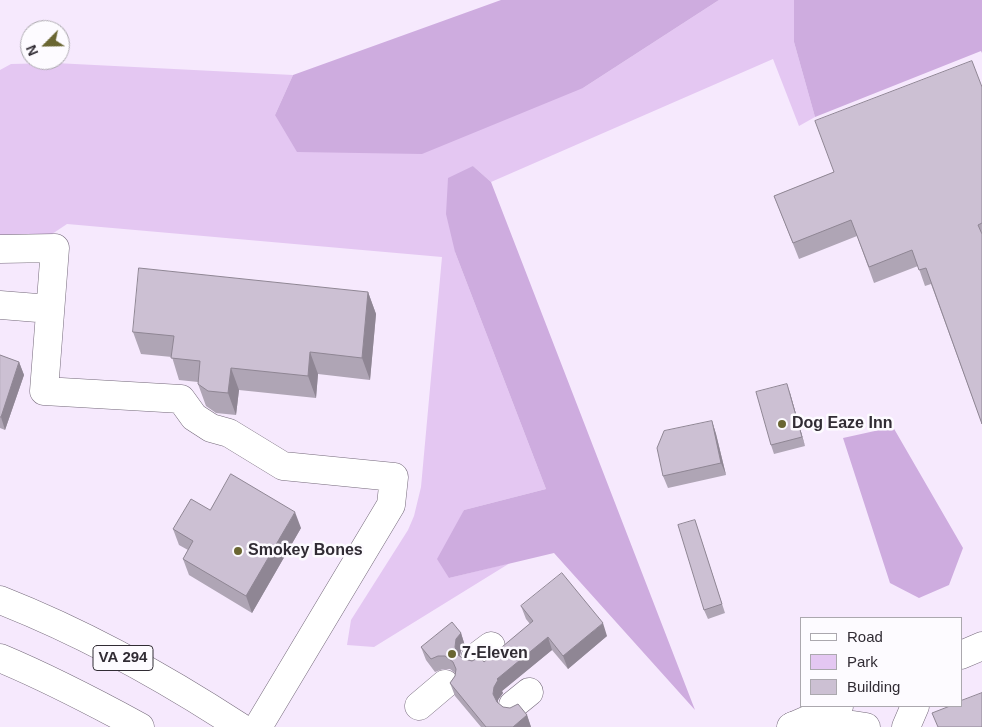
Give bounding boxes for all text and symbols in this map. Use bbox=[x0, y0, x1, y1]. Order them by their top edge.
north arrow bbox=[20, 20, 70, 70]
text: N bbox=[23, 43, 41, 58]
place label: Dog Eaze Inn bbox=[792, 414, 892, 434]
marker: Dog Eaze Inn bbox=[776, 418, 788, 430]
place label: Smokey Bones bbox=[248, 541, 363, 561]
marker: Smokey Bones bbox=[232, 545, 244, 557]
legend bbox=[800, 617, 962, 707]
text: Road bbox=[847, 628, 883, 645]
place label: 7-Eleven bbox=[462, 644, 528, 664]
road number: VA 294 bbox=[93, 646, 153, 670]
marker: 7-Eleven bbox=[446, 648, 458, 660]
text: Park bbox=[847, 653, 878, 670]
text: Building bbox=[847, 678, 900, 695]

